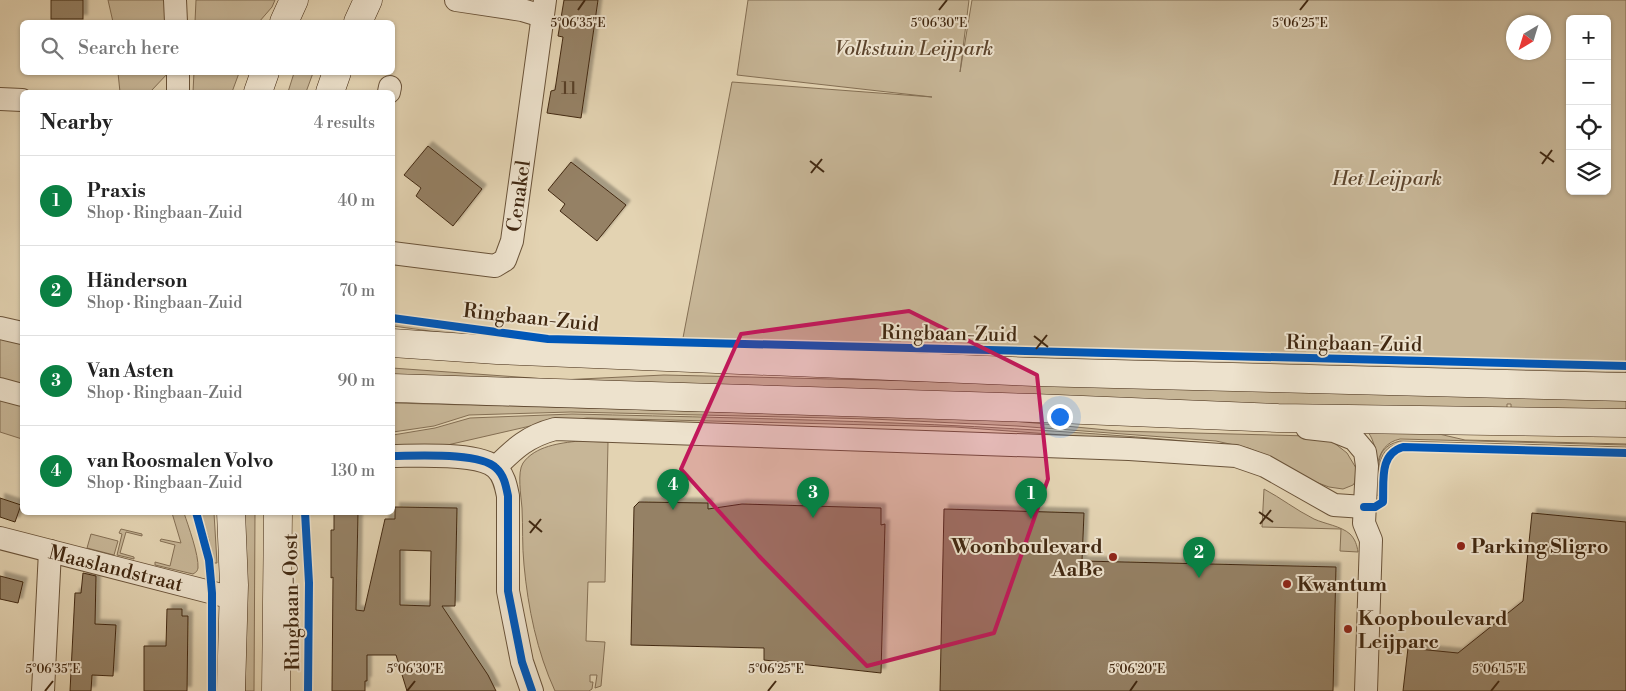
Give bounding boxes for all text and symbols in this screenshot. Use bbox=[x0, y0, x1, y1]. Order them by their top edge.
north arrow bbox=[1506, 15, 1551, 60]
map controls bbox=[1566, 15, 1611, 195]
button: + bbox=[1566, 15, 1611, 60]
text: 5°06'35"E bbox=[550, 16, 606, 31]
text: 5°06'30"E bbox=[911, 16, 967, 31]
text: 5°06'25"E bbox=[1272, 16, 1328, 31]
search box bbox=[20, 20, 395, 75]
icon: search bbox=[38, 34, 66, 62]
text: Search here bbox=[78, 36, 179, 60]
park label: Volkstuin Leijpark bbox=[835, 37, 993, 62]
button: − bbox=[1566, 60, 1611, 105]
house number: 11 bbox=[561, 77, 577, 100]
button: locate bbox=[1566, 105, 1611, 150]
text: Nearby bbox=[40, 110, 113, 136]
text: 4 results bbox=[314, 113, 375, 133]
button: layers bbox=[1566, 150, 1611, 195]
street label: Cenakel bbox=[502, 159, 537, 234]
park label: Het Leijpark bbox=[1331, 167, 1442, 192]
text: Praxis bbox=[87, 179, 146, 203]
text: 1 bbox=[52, 191, 60, 211]
text: 40 m bbox=[338, 191, 375, 211]
text: Shop · Ringbaan-Zuid bbox=[87, 203, 242, 223]
text: Händerson bbox=[87, 269, 187, 293]
text: 2 bbox=[51, 281, 61, 301]
text: 70 m bbox=[339, 281, 375, 301]
text: Shop · Ringbaan-Zuid bbox=[87, 293, 242, 313]
street label: Ringbaan-Zuid bbox=[462, 299, 601, 338]
street label: Ringbaan-Zuid bbox=[881, 321, 1018, 348]
street label: Ringbaan-Zuid bbox=[1286, 331, 1423, 358]
text: Van Asten bbox=[87, 359, 174, 383]
text: 3 bbox=[51, 371, 61, 391]
text: 90 m bbox=[337, 371, 375, 391]
text: Shop · Ringbaan-Zuid bbox=[87, 383, 242, 403]
your location bbox=[1047, 404, 1073, 430]
text: van Roosmalen Volvo bbox=[87, 449, 273, 473]
text: 4 bbox=[51, 461, 61, 481]
text: 130 m bbox=[331, 461, 375, 481]
pin: 4 bbox=[657, 469, 689, 510]
text: Shop · Ringbaan-Zuid bbox=[87, 473, 242, 493]
pin: 3 bbox=[797, 477, 829, 518]
pin: 1 bbox=[1015, 478, 1047, 519]
street label: Ringbaan-Oost bbox=[279, 533, 306, 671]
place label: Woonboulevard AaBe bbox=[950, 535, 1103, 583]
place label: Parking Sligro bbox=[1471, 535, 1608, 560]
pin: 2 bbox=[1183, 537, 1215, 578]
marker: Parking Sligro bbox=[1455, 540, 1467, 552]
street label: Maaslandstraat bbox=[46, 541, 186, 598]
marker: Woonboulevard AaBe bbox=[1107, 551, 1119, 563]
place label: Kwantum bbox=[1297, 573, 1387, 598]
marker: Kwantum bbox=[1281, 578, 1293, 590]
place label: Koopboulevard Leijparc bbox=[1358, 607, 1508, 655]
marker: Koopboulevard Leijparc bbox=[1342, 623, 1354, 635]
text: 5°06'35"E bbox=[25, 662, 81, 677]
text: 5°06'30"E bbox=[387, 662, 443, 677]
text: 5°06'25"E bbox=[748, 662, 804, 677]
text: 5°06'20"E bbox=[1109, 662, 1165, 677]
text: 5°06'15"E bbox=[1472, 662, 1526, 677]

